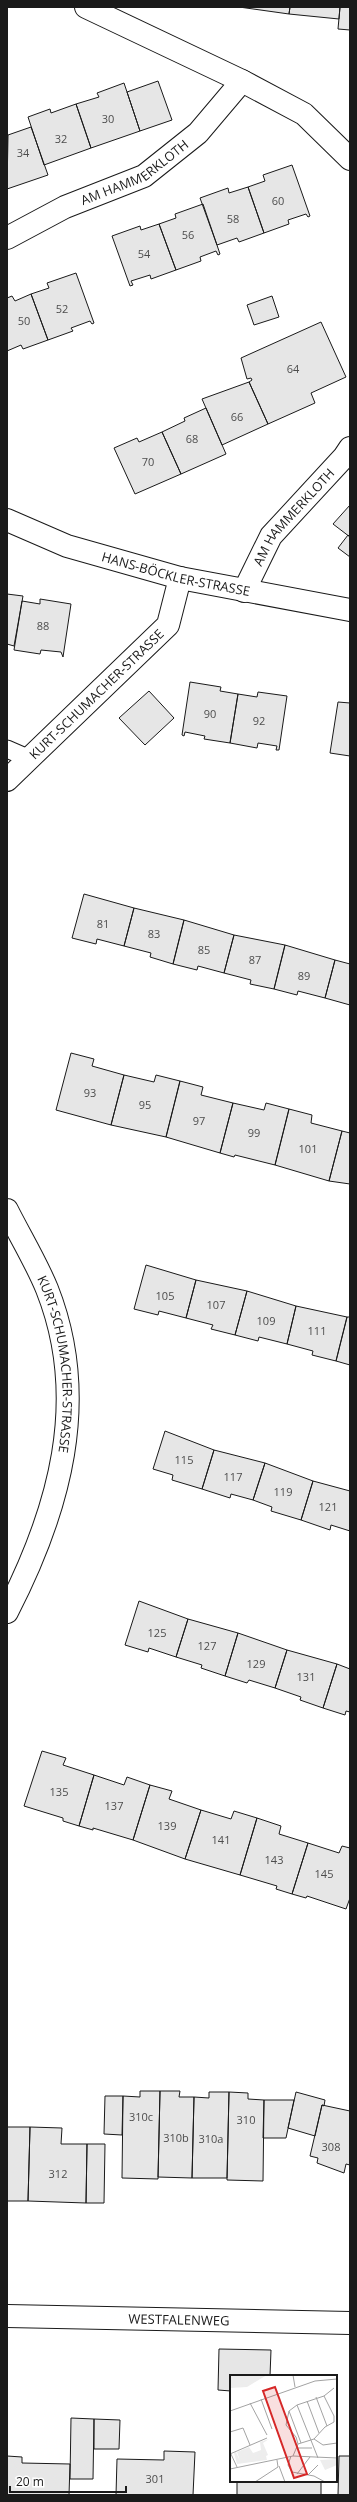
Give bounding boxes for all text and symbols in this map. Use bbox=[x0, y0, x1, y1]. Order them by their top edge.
house number: 30 bbox=[102, 111, 114, 126]
house number: 32 bbox=[55, 131, 67, 146]
street label: AM HAMMERKLOTH bbox=[78, 135, 192, 209]
house number: 34 bbox=[17, 145, 30, 160]
house number: 60 bbox=[272, 193, 284, 208]
house number: 58 bbox=[227, 211, 239, 226]
house number: 56 bbox=[182, 227, 194, 242]
house number: 54 bbox=[138, 246, 151, 261]
house number: 52 bbox=[56, 301, 68, 316]
house number: 50 bbox=[18, 313, 30, 328]
house number: 64 bbox=[287, 361, 300, 376]
house number: 66 bbox=[231, 409, 243, 424]
house number: 68 bbox=[186, 431, 198, 446]
house number: 70 bbox=[142, 454, 154, 469]
street label: AM HAMMERKLOTH bbox=[249, 464, 338, 569]
street label: HANS-BÖCKLER-STRASSE bbox=[100, 547, 252, 600]
house number: 88 bbox=[37, 618, 49, 633]
street label: KURT-SCHUMACHER-STRASSE bbox=[25, 625, 168, 763]
house number: 90 bbox=[204, 706, 216, 721]
house number: 92 bbox=[253, 713, 265, 728]
house number: 81 bbox=[97, 916, 109, 931]
house number: 83 bbox=[148, 926, 160, 941]
house number: 85 bbox=[198, 942, 210, 957]
house number: 87 bbox=[249, 952, 261, 967]
house number: 89 bbox=[298, 968, 310, 983]
house number: 93 bbox=[84, 1085, 96, 1100]
house number: 95 bbox=[139, 1097, 151, 1112]
house number: 97 bbox=[193, 1113, 205, 1128]
house number: 99 bbox=[248, 1125, 260, 1140]
house number: 101 bbox=[299, 1141, 317, 1156]
street label: KURT-SCHUMACHER-STRASSE bbox=[33, 1273, 77, 1454]
house number: 105 bbox=[156, 1288, 174, 1303]
house number: 107 bbox=[207, 1297, 225, 1312]
house number: 109 bbox=[257, 1313, 275, 1328]
house number: 111 bbox=[308, 1323, 326, 1338]
house number: 115 bbox=[175, 1452, 193, 1467]
house number: 117 bbox=[224, 1469, 242, 1484]
house number: 119 bbox=[274, 1484, 292, 1499]
house number: 121 bbox=[319, 1499, 337, 1514]
house number: 125 bbox=[148, 1625, 166, 1640]
house number: 127 bbox=[198, 1638, 216, 1653]
house number: 129 bbox=[247, 1656, 265, 1671]
house number: 131 bbox=[297, 1669, 315, 1684]
house number: 135 bbox=[50, 1784, 68, 1799]
house number: 137 bbox=[105, 1798, 123, 1813]
house number: 139 bbox=[158, 1818, 176, 1833]
house number: 141 bbox=[212, 1832, 230, 1847]
house number: 143 bbox=[265, 1852, 283, 1867]
house number: 145 bbox=[315, 1866, 333, 1881]
house number: 310c bbox=[129, 2109, 153, 2124]
house number: 310 bbox=[237, 2112, 255, 2127]
house number: 310b bbox=[163, 2130, 189, 2145]
house number: 310a bbox=[199, 2131, 223, 2146]
house number: 308 bbox=[322, 2139, 340, 2154]
house number: 312 bbox=[49, 2166, 67, 2181]
street label: WESTFALENWEG bbox=[128, 2309, 230, 2330]
inset map bbox=[230, 2375, 337, 2482]
scale bar bbox=[10, 2468, 126, 2494]
house number: 301 bbox=[146, 2471, 164, 2486]
text: 20 m bbox=[16, 2473, 44, 2490]

